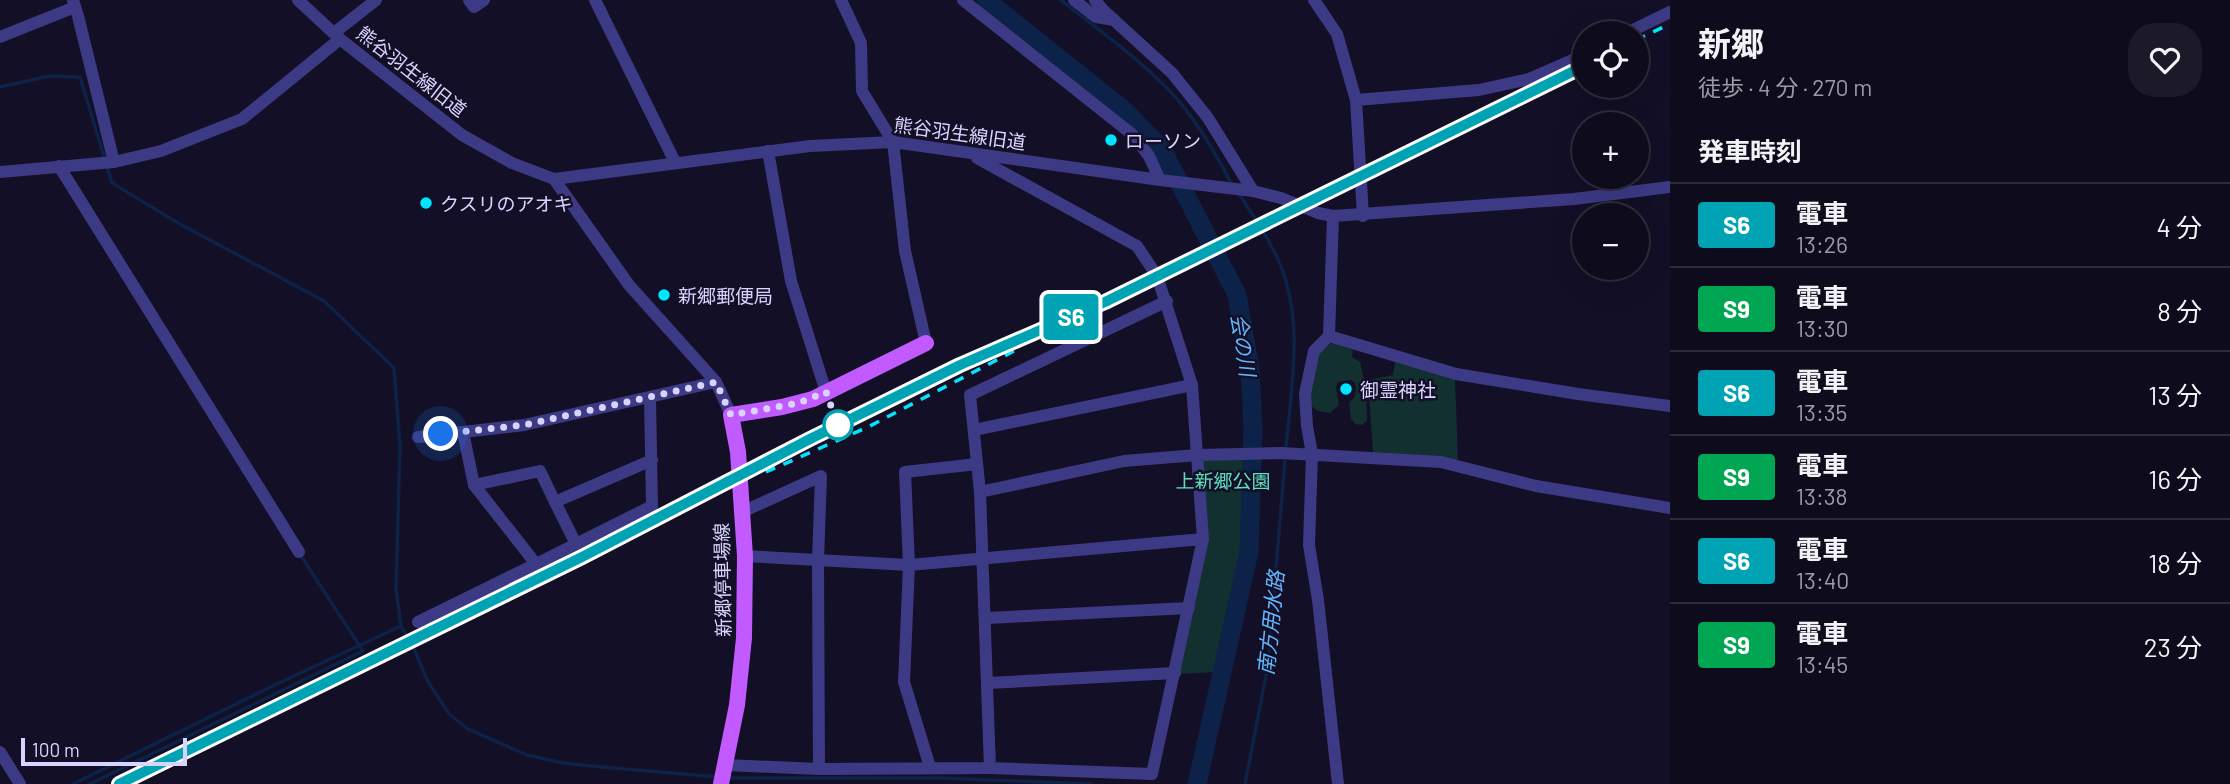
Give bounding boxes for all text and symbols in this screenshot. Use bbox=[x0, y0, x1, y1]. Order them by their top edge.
street label: 熊谷羽生線旧道 bbox=[353, 21, 471, 121]
map controls bbox=[1572, 21, 1649, 280]
button: locate bbox=[1572, 21, 1649, 98]
text: 新郷 bbox=[1698, 23, 1764, 63]
button: heart bbox=[2128, 23, 2202, 97]
text: 徒歩 · 4 分 · 270 m bbox=[1698, 73, 1872, 101]
street label: 熊谷羽生線旧道 bbox=[893, 112, 1027, 154]
button: + bbox=[1572, 112, 1649, 189]
place label: ローソン bbox=[1125, 129, 1201, 152]
marker: ローソン bbox=[1103, 132, 1119, 148]
text: 発車時刻 bbox=[1698, 135, 1802, 166]
place label: クスリのアオキ bbox=[440, 192, 572, 215]
marker: クスリのアオキ bbox=[418, 195, 434, 211]
text: 電車 bbox=[1796, 197, 1848, 228]
button: − bbox=[1572, 203, 1649, 280]
text: S6 bbox=[1723, 210, 1750, 239]
text: 4 分 bbox=[2156, 211, 2202, 242]
text: 13:26 bbox=[1796, 230, 1848, 258]
text: 電車 bbox=[1796, 281, 1848, 312]
place label: 新郷郵便局 bbox=[678, 284, 773, 307]
marker: 新郷郵便局 bbox=[656, 287, 672, 303]
line badge: S6 bbox=[1040, 294, 1102, 340]
text: S9 bbox=[1723, 294, 1750, 323]
text: 8 分 bbox=[2157, 295, 2202, 326]
text: S6 bbox=[1057, 302, 1085, 331]
water label: 会の川 bbox=[1227, 312, 1262, 380]
text: 13:30 bbox=[1796, 314, 1849, 342]
text: 電車 bbox=[1796, 365, 1848, 396]
place label: 御霊神社 bbox=[1360, 378, 1436, 401]
text: S6 bbox=[1723, 378, 1750, 407]
text: 13 分 bbox=[2148, 379, 2202, 410]
marker: 御霊神社 bbox=[1338, 381, 1354, 397]
text: 13:35 bbox=[1796, 398, 1847, 426]
unlabelled marker bbox=[823, 410, 853, 440]
your location bbox=[423, 416, 458, 451]
text: 電車 bbox=[1796, 449, 1848, 480]
text: S9 bbox=[1723, 462, 1750, 491]
text: 16 分 bbox=[2148, 463, 2202, 494]
park label: 上新郷公園 bbox=[1175, 469, 1271, 492]
text: 13:38 bbox=[1796, 482, 1848, 510]
street label: 新郷停車場線 bbox=[710, 523, 734, 637]
text: 電車 bbox=[1796, 533, 1848, 564]
text: S6 bbox=[1723, 546, 1750, 575]
text: 18 分 bbox=[2148, 547, 2202, 578]
text: 13:40 bbox=[1796, 566, 1849, 594]
water label: 南方用水路 bbox=[1252, 567, 1288, 677]
text: 電車 bbox=[1796, 617, 1848, 648]
text: S9 bbox=[1723, 630, 1750, 659]
text: 23 分 bbox=[2144, 631, 2202, 662]
text: 13:45 bbox=[1796, 650, 1848, 678]
scale bar bbox=[21, 735, 187, 767]
text: 100 m bbox=[32, 738, 80, 761]

